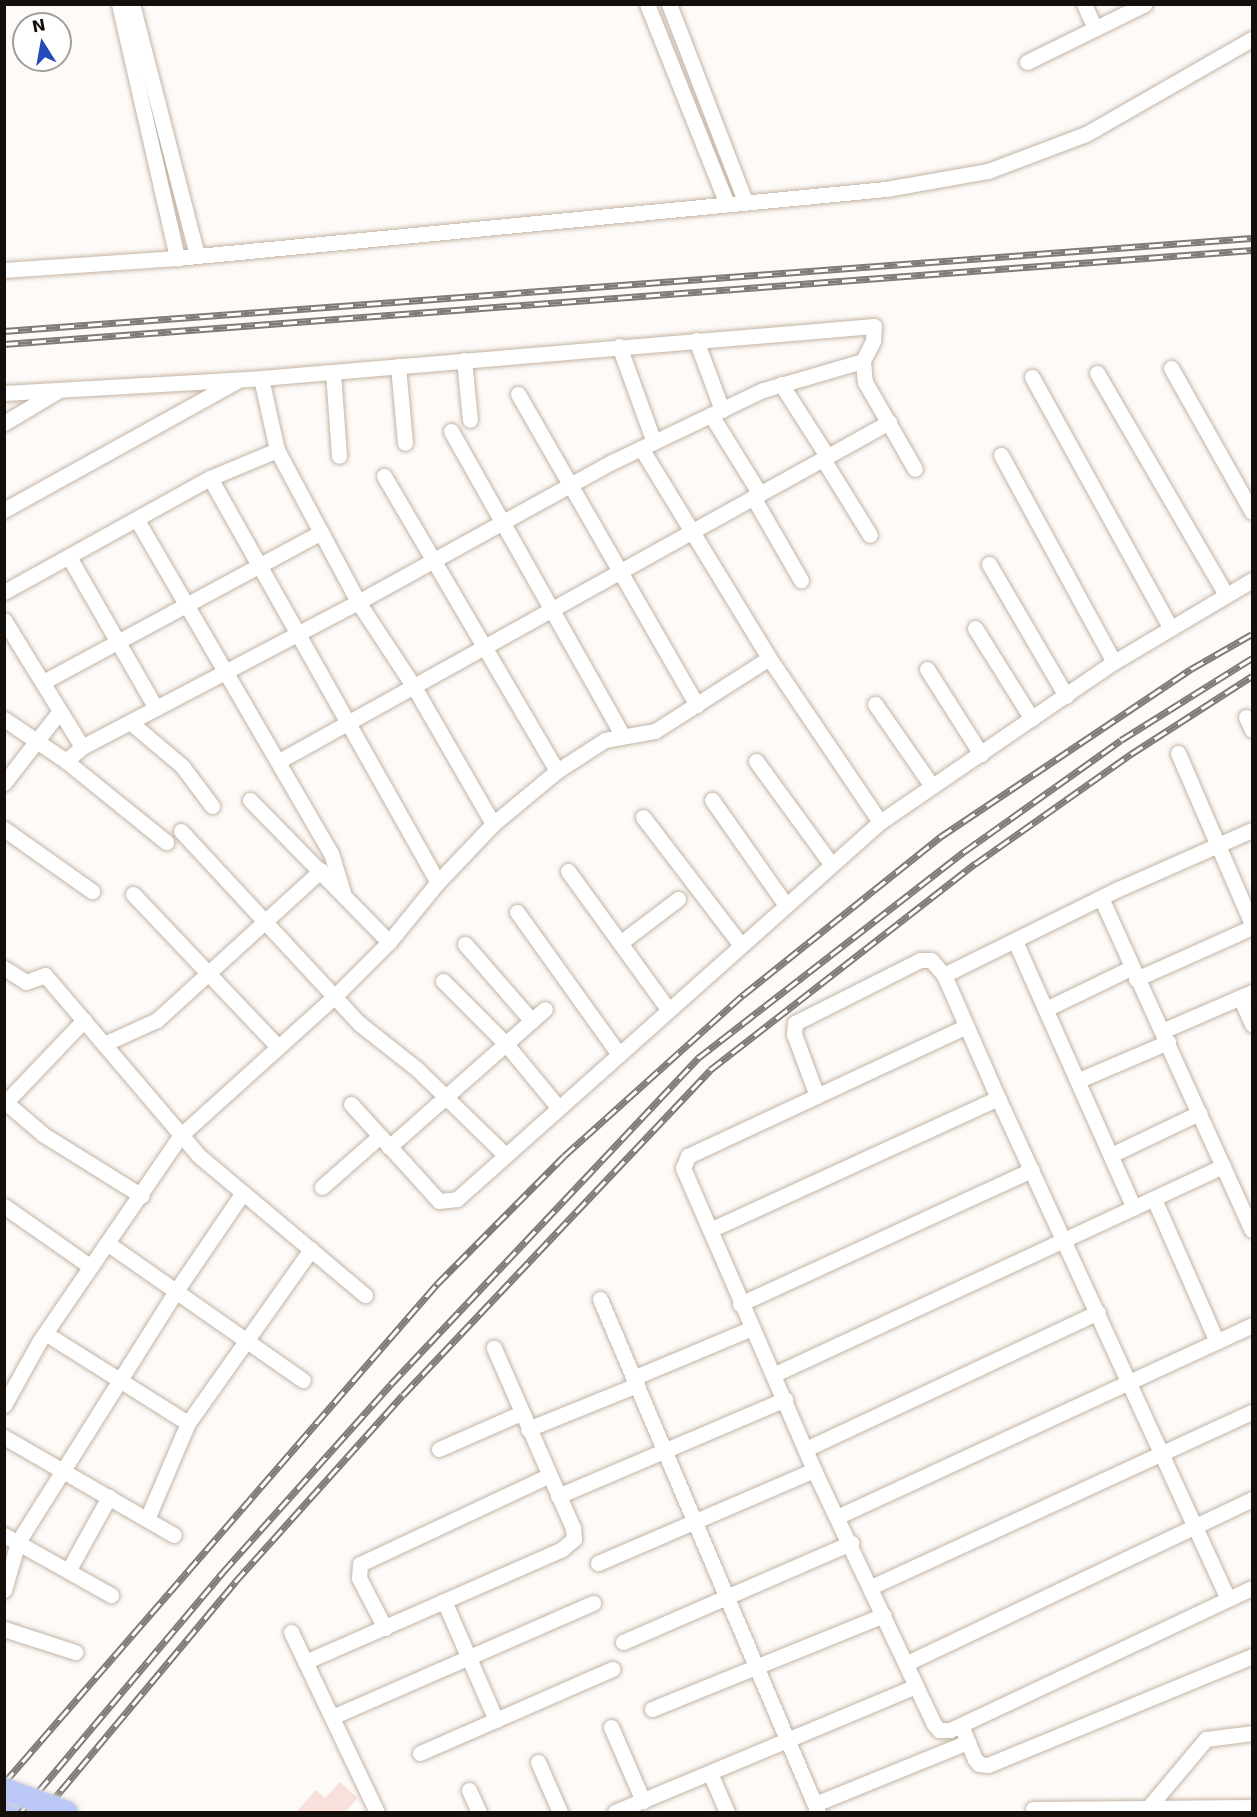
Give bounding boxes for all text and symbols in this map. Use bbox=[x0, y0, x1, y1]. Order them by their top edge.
north arrow bbox=[12, 12, 72, 72]
text: N bbox=[30, 15, 47, 36]

